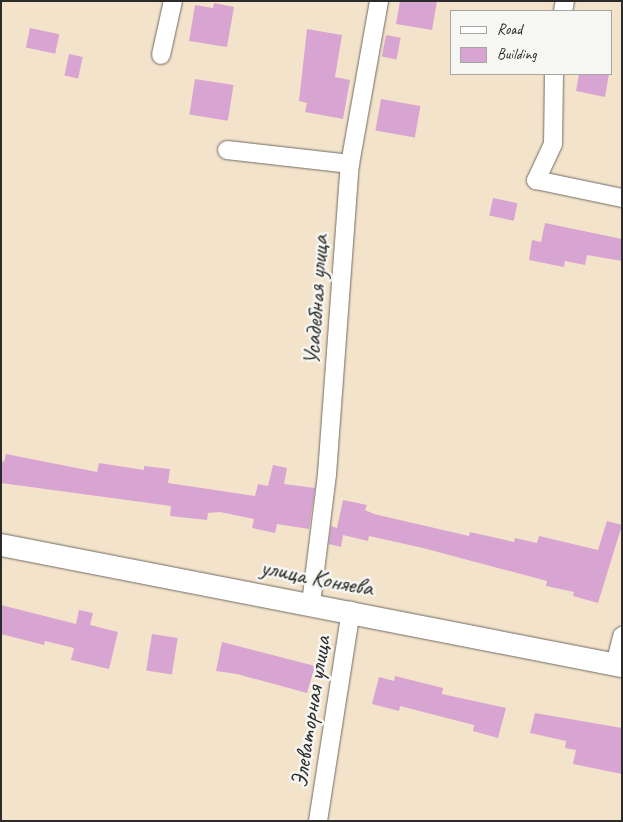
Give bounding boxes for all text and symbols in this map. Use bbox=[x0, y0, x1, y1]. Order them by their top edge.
legend bbox=[450, 10, 613, 75]
text: Road bbox=[497, 20, 522, 39]
text: Building bbox=[497, 45, 536, 64]
street label: Усадебная улица bbox=[297, 233, 335, 367]
street label: улица Коняева bbox=[258, 553, 376, 603]
street label: Элеваторная улица bbox=[285, 633, 337, 791]

